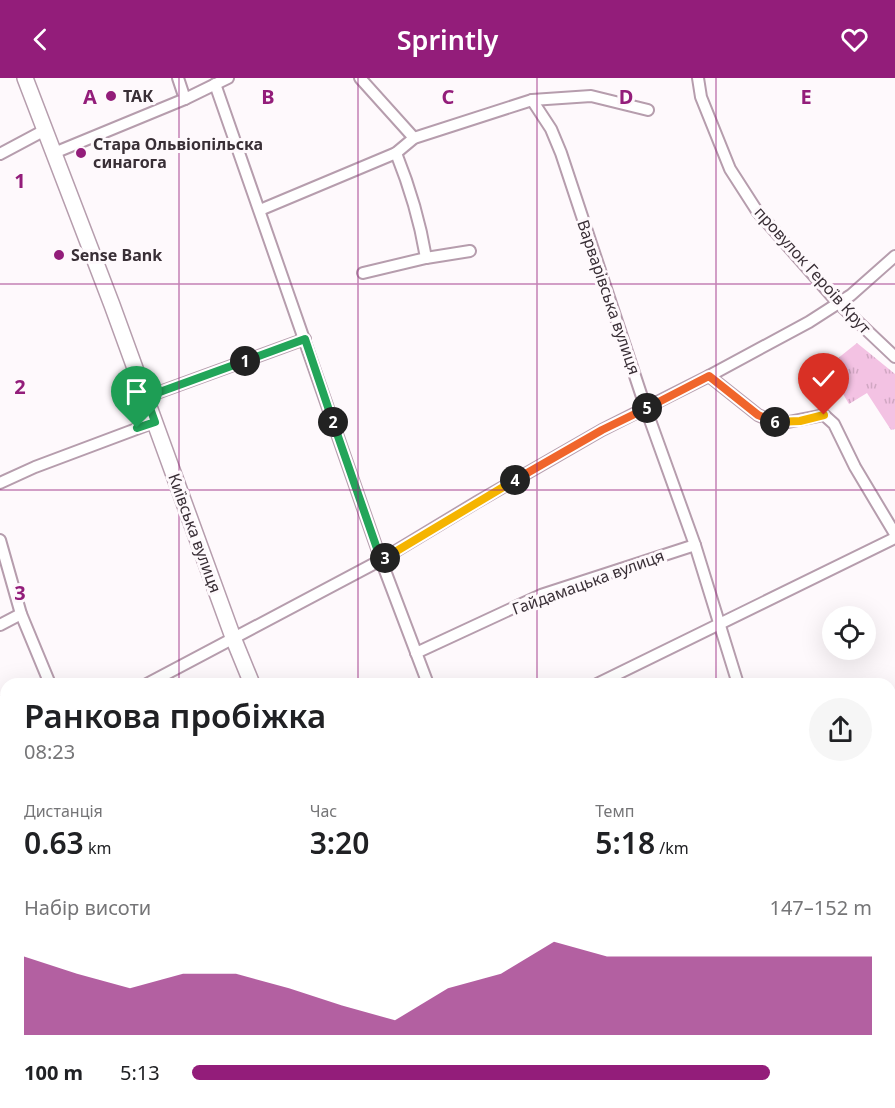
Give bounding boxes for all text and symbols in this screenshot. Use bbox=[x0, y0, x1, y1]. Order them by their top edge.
text: Sprintly bbox=[397, 21, 498, 58]
icon: back bbox=[24, 23, 57, 56]
icon: heart bbox=[838, 23, 871, 56]
text: A bbox=[83, 83, 97, 110]
text: B bbox=[261, 83, 275, 110]
text: C bbox=[442, 83, 455, 110]
text: D bbox=[619, 83, 633, 110]
text: E bbox=[800, 83, 812, 110]
place label: ТАК bbox=[123, 85, 154, 107]
marker: ТАК bbox=[104, 89, 118, 103]
place label: Стара Ольвіопільска синагога bbox=[93, 133, 263, 173]
marker: Стара Ольвіопільска синагога bbox=[74, 146, 88, 160]
text: 1 bbox=[14, 167, 26, 194]
street label: провулок Героїв Крут bbox=[750, 202, 877, 339]
street label: Варварівська вулиця bbox=[572, 217, 646, 377]
place label: Sense Bank bbox=[71, 244, 162, 266]
marker: Sense Bank bbox=[52, 248, 66, 262]
pin: 1 bbox=[230, 346, 260, 376]
text: 1 bbox=[240, 350, 250, 372]
pin bbox=[798, 353, 849, 415]
icon: check bbox=[807, 362, 840, 395]
pin bbox=[111, 366, 162, 428]
text: 2 bbox=[14, 373, 26, 400]
icon: arrive bbox=[120, 375, 153, 408]
pin: 5 bbox=[632, 393, 662, 423]
text: 5 bbox=[642, 397, 652, 419]
pin: 2 bbox=[318, 407, 348, 437]
pin: 6 bbox=[760, 407, 790, 437]
text: 2 bbox=[328, 411, 338, 433]
text: 6 bbox=[770, 411, 780, 433]
pin: 4 bbox=[500, 465, 530, 495]
text: 4 bbox=[510, 469, 520, 491]
street label: Київська вулиця bbox=[163, 470, 227, 596]
pin: 3 bbox=[370, 543, 400, 573]
street label: Гайдамацька вулиця bbox=[509, 544, 667, 620]
text: 3 bbox=[380, 547, 390, 569]
text: 3 bbox=[14, 579, 26, 606]
map controls bbox=[822, 606, 876, 660]
button: locate bbox=[822, 606, 876, 660]
text: Ранкова пробіжка bbox=[24, 693, 326, 738]
button: share bbox=[809, 698, 872, 761]
text: 08:23 bbox=[24, 738, 75, 765]
text: Дистанція bbox=[24, 800, 103, 822]
text: Час bbox=[310, 800, 337, 822]
text: Темп bbox=[595, 800, 634, 822]
text: 0.63 bbox=[24, 822, 84, 863]
text: 3:20 bbox=[310, 822, 369, 863]
text: 5:18 bbox=[595, 822, 655, 863]
text: km bbox=[84, 837, 111, 859]
text: /km bbox=[655, 837, 689, 859]
text: Набір висоти bbox=[24, 894, 151, 921]
text: 147–152 m bbox=[769, 894, 872, 921]
text: 100 m bbox=[24, 1059, 83, 1086]
text: 5:13 bbox=[120, 1059, 160, 1086]

